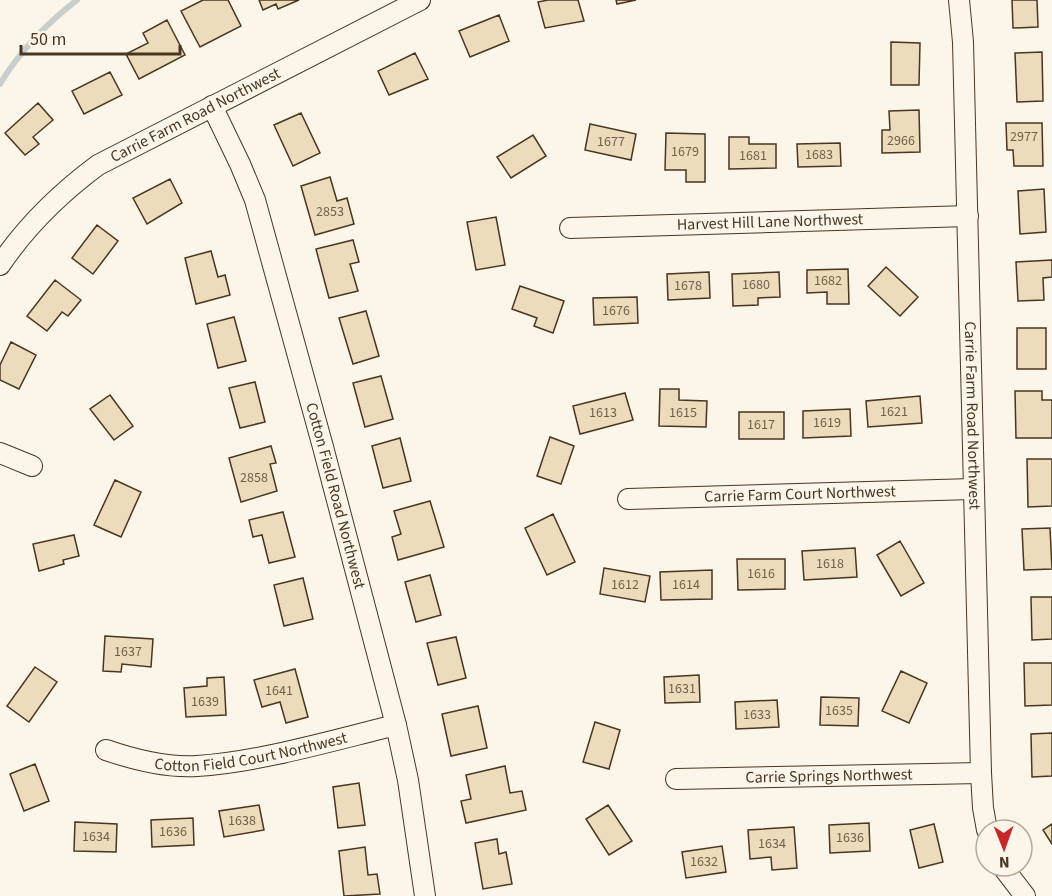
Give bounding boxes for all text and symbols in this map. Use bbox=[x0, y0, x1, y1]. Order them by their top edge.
scale bar bbox=[21, 18, 180, 56]
text: 50 m bbox=[30, 27, 66, 52]
street label: Carrie Farm Road Northwest bbox=[106, 62, 285, 168]
house number: 2977 bbox=[1010, 127, 1038, 147]
house number: 2966 bbox=[887, 131, 915, 151]
house number: 1677 bbox=[597, 132, 625, 152]
house number: 1679 bbox=[671, 142, 699, 162]
house number: 1683 bbox=[805, 145, 833, 165]
house number: 1681 bbox=[739, 146, 767, 166]
house number: 2853 bbox=[316, 202, 344, 222]
street label: Harvest Hill Lane Northwest bbox=[676, 208, 864, 236]
house number: 1682 bbox=[814, 271, 842, 291]
house number: 1680 bbox=[742, 275, 770, 295]
house number: 1678 bbox=[674, 276, 702, 296]
house number: 1676 bbox=[602, 301, 630, 321]
street label: Carrie Farm Road Northwest bbox=[959, 321, 986, 511]
street label: Cotton Field Road Northwest bbox=[300, 400, 371, 592]
house number: 1621 bbox=[880, 402, 908, 422]
house number: 1613 bbox=[589, 403, 617, 423]
house number: 1615 bbox=[669, 403, 697, 423]
house number: 1619 bbox=[813, 413, 841, 433]
house number: 1617 bbox=[747, 415, 775, 435]
house number: 2858 bbox=[240, 468, 268, 488]
street label: Carrie Farm Court Northwest bbox=[704, 480, 897, 508]
house number: 1618 bbox=[816, 554, 844, 574]
house number: 1616 bbox=[747, 564, 775, 584]
house number: 1612 bbox=[611, 575, 639, 595]
house number: 1614 bbox=[672, 575, 700, 595]
house number: 1637 bbox=[114, 642, 142, 662]
house number: 1631 bbox=[668, 679, 696, 699]
house number: 1641 bbox=[265, 681, 293, 701]
house number: 1639 bbox=[191, 692, 219, 712]
house number: 1635 bbox=[825, 701, 853, 721]
house number: 1633 bbox=[743, 705, 771, 725]
street label: Cotton Field Court Northwest bbox=[153, 727, 350, 777]
street label: Carrie Springs Northwest bbox=[745, 763, 913, 789]
house number: 1638 bbox=[228, 811, 256, 831]
north arrow bbox=[974, 818, 1034, 878]
house number: 1636 bbox=[159, 822, 187, 842]
house number: 1634 bbox=[82, 827, 110, 847]
house number: 1636 bbox=[836, 828, 864, 848]
house number: 1634 bbox=[758, 834, 786, 854]
text: N bbox=[999, 851, 1010, 873]
house number: 1632 bbox=[690, 852, 718, 872]

